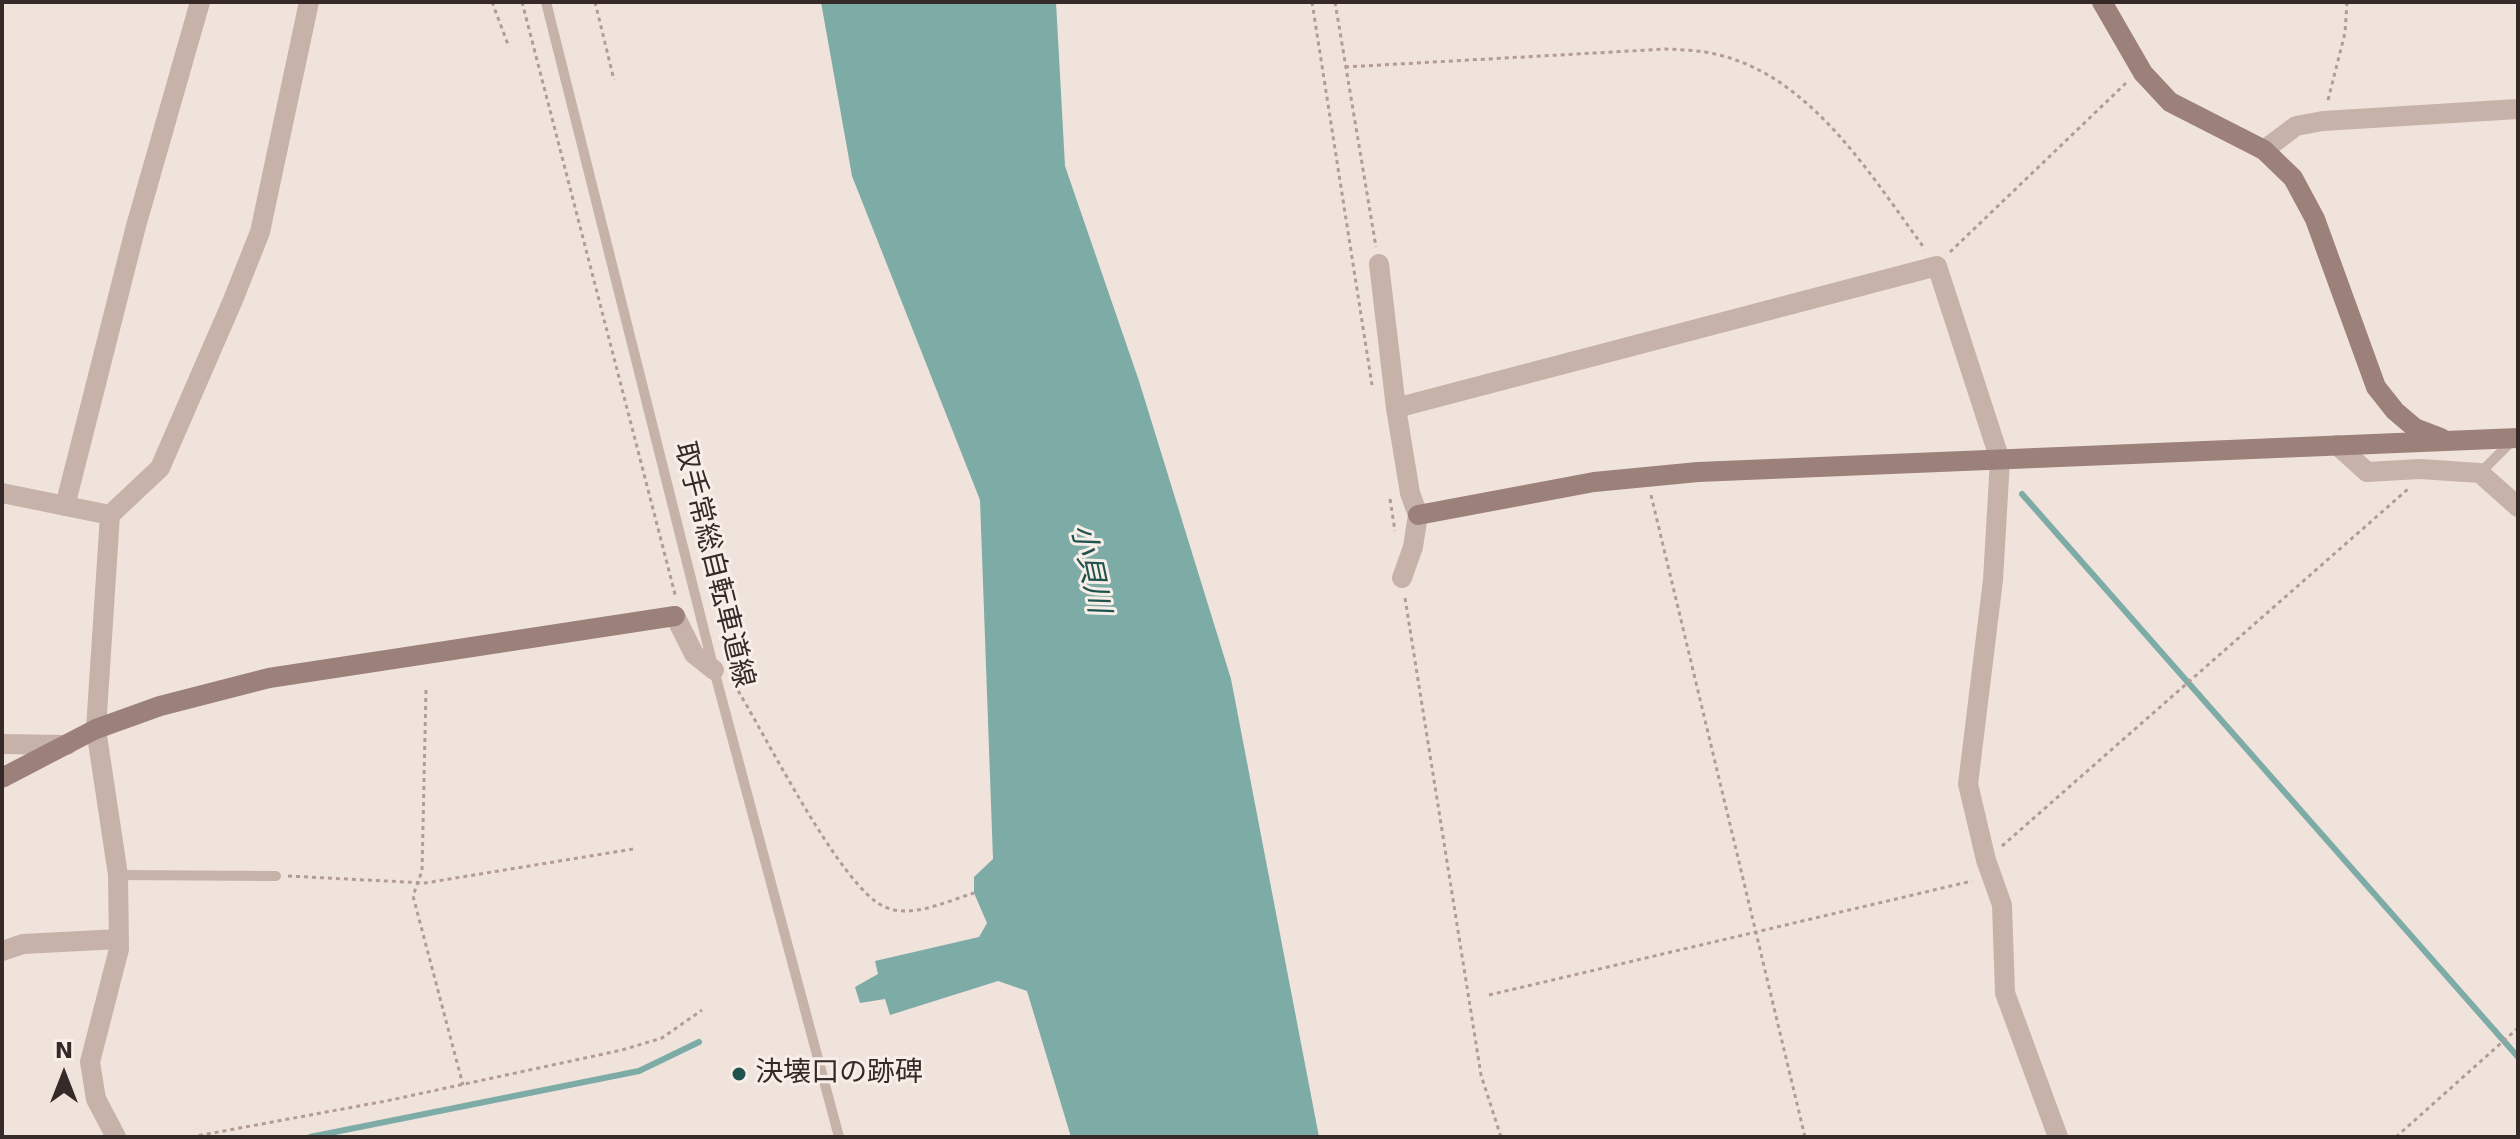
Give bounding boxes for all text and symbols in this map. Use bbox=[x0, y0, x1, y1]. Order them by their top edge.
street label: 取手常総自転車道線 bbox=[666, 439, 760, 691]
water label: 小貝川 bbox=[1062, 521, 1116, 617]
north arrow bbox=[24, 1035, 104, 1115]
text: N bbox=[55, 1038, 73, 1063]
place label: 決壊口の跡碑 bbox=[755, 1057, 923, 1091]
marker: 決壊口の跡碑 bbox=[730, 1065, 748, 1083]

